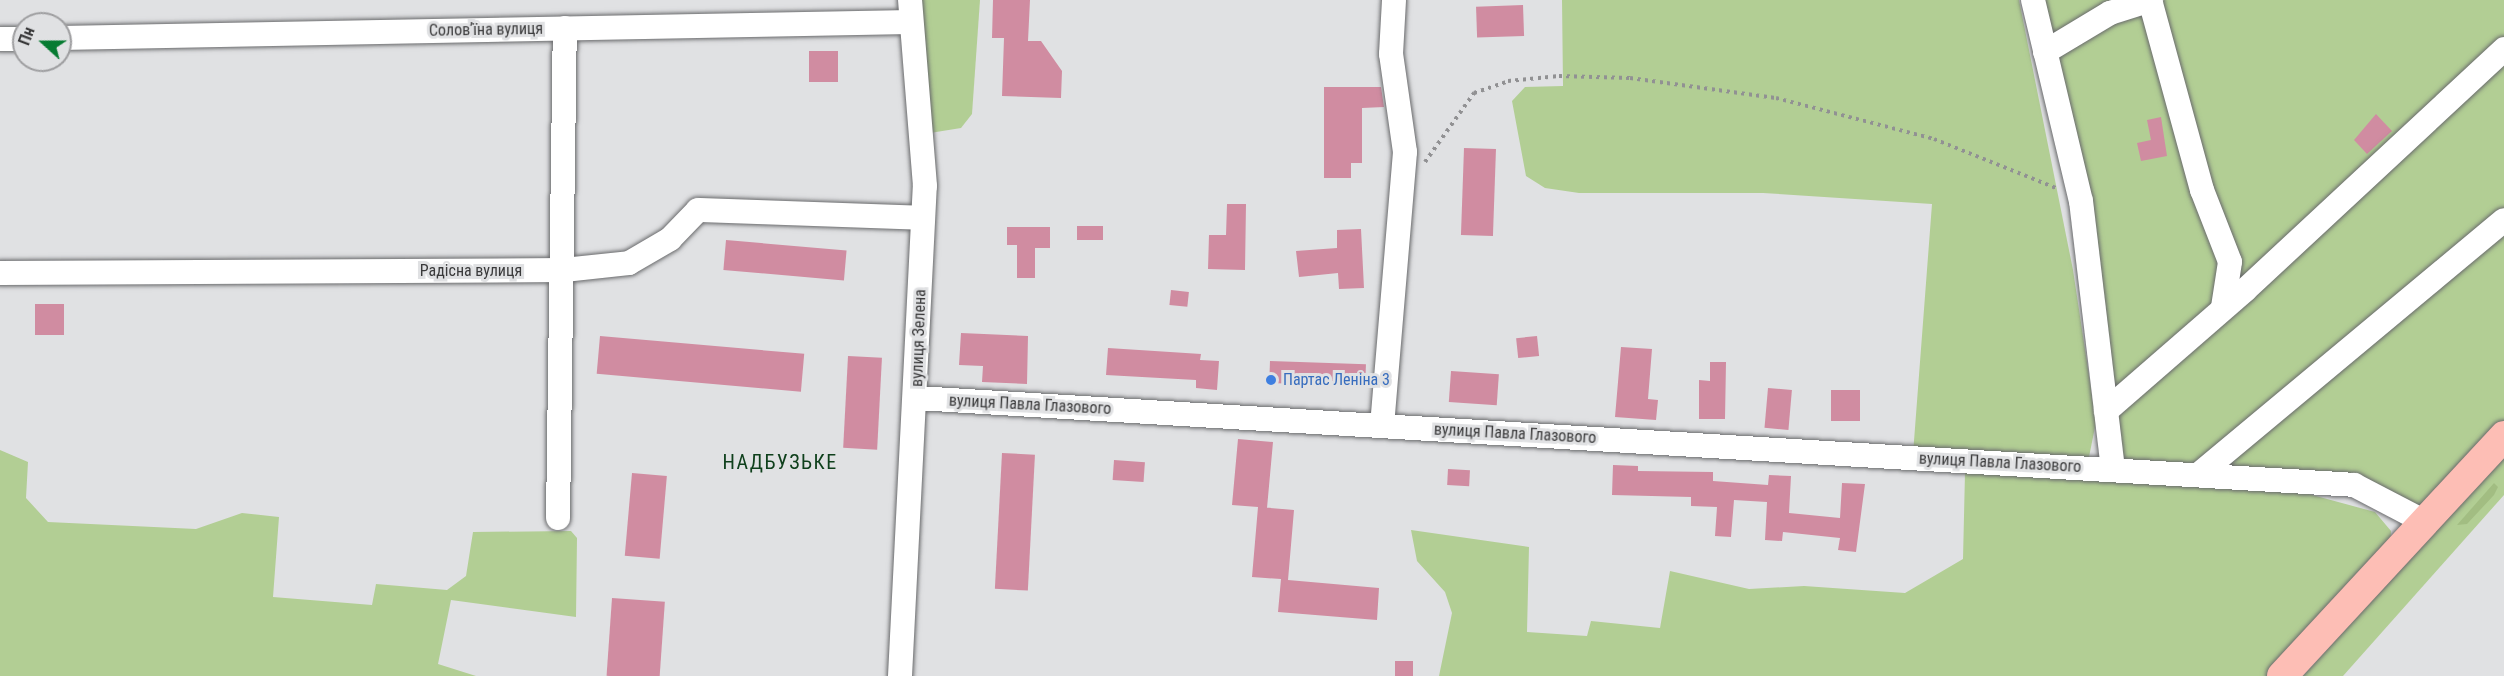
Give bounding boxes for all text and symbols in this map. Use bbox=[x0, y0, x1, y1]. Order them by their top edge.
north arrow bbox=[12, 12, 72, 72]
street label: Соловʼїна вулиця bbox=[429, 19, 543, 41]
text: Пн bbox=[15, 24, 39, 48]
street label: Радісна вулиця bbox=[420, 261, 522, 281]
street label: вулиця Зелена bbox=[908, 289, 930, 387]
place label: Партас Леніна 3 bbox=[1283, 370, 1390, 390]
marker: Партас Леніна 3 bbox=[1264, 373, 1278, 387]
street label: вулиця Павла Глазового bbox=[948, 391, 1112, 419]
street label: вулиця Павла Глазового bbox=[1433, 420, 1597, 448]
street label: вулиця Павла Глазового bbox=[1918, 449, 2082, 477]
district label: НАДБУЗЬКЕ bbox=[722, 450, 838, 474]

